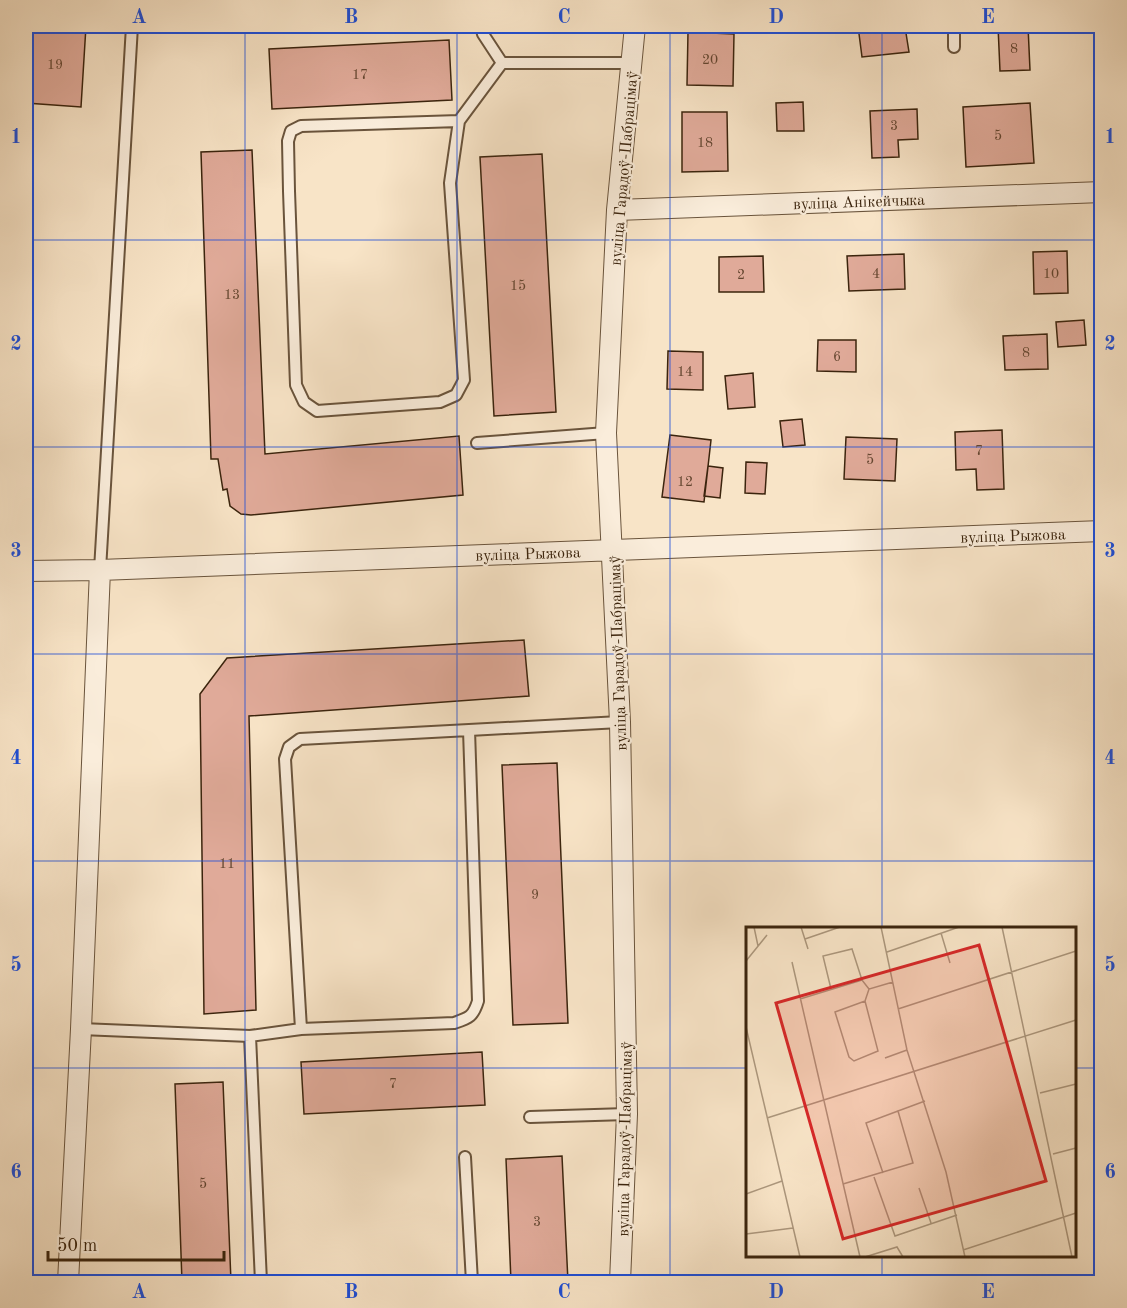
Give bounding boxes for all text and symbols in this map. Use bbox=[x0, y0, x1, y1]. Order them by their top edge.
text: A bbox=[131, 8, 147, 28]
text: B bbox=[344, 8, 358, 28]
text: C bbox=[557, 8, 571, 28]
text: D bbox=[768, 8, 784, 28]
text: E bbox=[981, 8, 995, 28]
house number: 8 bbox=[1010, 42, 1018, 56]
house number: 20 bbox=[702, 53, 718, 67]
house number: 19 bbox=[47, 58, 63, 72]
house number: 17 bbox=[352, 68, 368, 82]
street label: вуліца Гарадоў-Пабрацімаў bbox=[609, 70, 642, 266]
house number: 3 bbox=[890, 119, 898, 133]
text: 1 bbox=[10, 128, 22, 148]
text: 1 bbox=[1104, 128, 1116, 148]
house number: 5 bbox=[994, 129, 1002, 143]
house number: 18 bbox=[697, 136, 713, 150]
street label: вуліца Анікейчыка bbox=[793, 193, 925, 213]
house number: 4 bbox=[872, 267, 880, 281]
house number: 10 bbox=[1043, 267, 1059, 281]
house number: 2 bbox=[737, 268, 745, 282]
house number: 15 bbox=[510, 279, 526, 293]
house number: 13 bbox=[224, 288, 240, 302]
text: 2 bbox=[10, 335, 22, 355]
text: 2 bbox=[1104, 335, 1116, 355]
house number: 8 bbox=[1022, 346, 1030, 360]
house number: 6 bbox=[833, 350, 841, 364]
house number: 14 bbox=[677, 365, 693, 379]
house number: 7 bbox=[975, 444, 983, 458]
house number: 5 bbox=[866, 453, 874, 467]
house number: 12 bbox=[677, 475, 693, 489]
street label: вуліца Рыжова bbox=[960, 527, 1066, 547]
text: 3 bbox=[10, 542, 22, 562]
text: 3 bbox=[1104, 542, 1116, 562]
street label: вуліца Рыжова bbox=[475, 545, 581, 565]
street label: вуліца Гарадоў-Пабрацімаў bbox=[608, 554, 630, 751]
text: 4 bbox=[10, 749, 22, 769]
text: 4 bbox=[1104, 749, 1116, 769]
house number: 11 bbox=[219, 857, 235, 871]
house number: 9 bbox=[531, 888, 539, 902]
inset map bbox=[746, 927, 1076, 1257]
text: 5 bbox=[10, 955, 22, 976]
text: 5 bbox=[1104, 955, 1116, 976]
street label: вуліца Гарадоў-Пабрацімаў bbox=[616, 1041, 636, 1237]
house number: 7 bbox=[389, 1077, 397, 1091]
text: 6 bbox=[10, 1163, 22, 1183]
text: 6 bbox=[1104, 1163, 1116, 1183]
house number: 5 bbox=[199, 1177, 207, 1191]
house number: 3 bbox=[533, 1215, 541, 1229]
scale bar bbox=[48, 1224, 224, 1262]
text: 50 m bbox=[57, 1237, 97, 1255]
text: A bbox=[131, 1283, 147, 1303]
text: B bbox=[344, 1283, 358, 1303]
text: C bbox=[557, 1283, 571, 1303]
text: D bbox=[768, 1283, 784, 1303]
text: E bbox=[981, 1283, 995, 1303]

